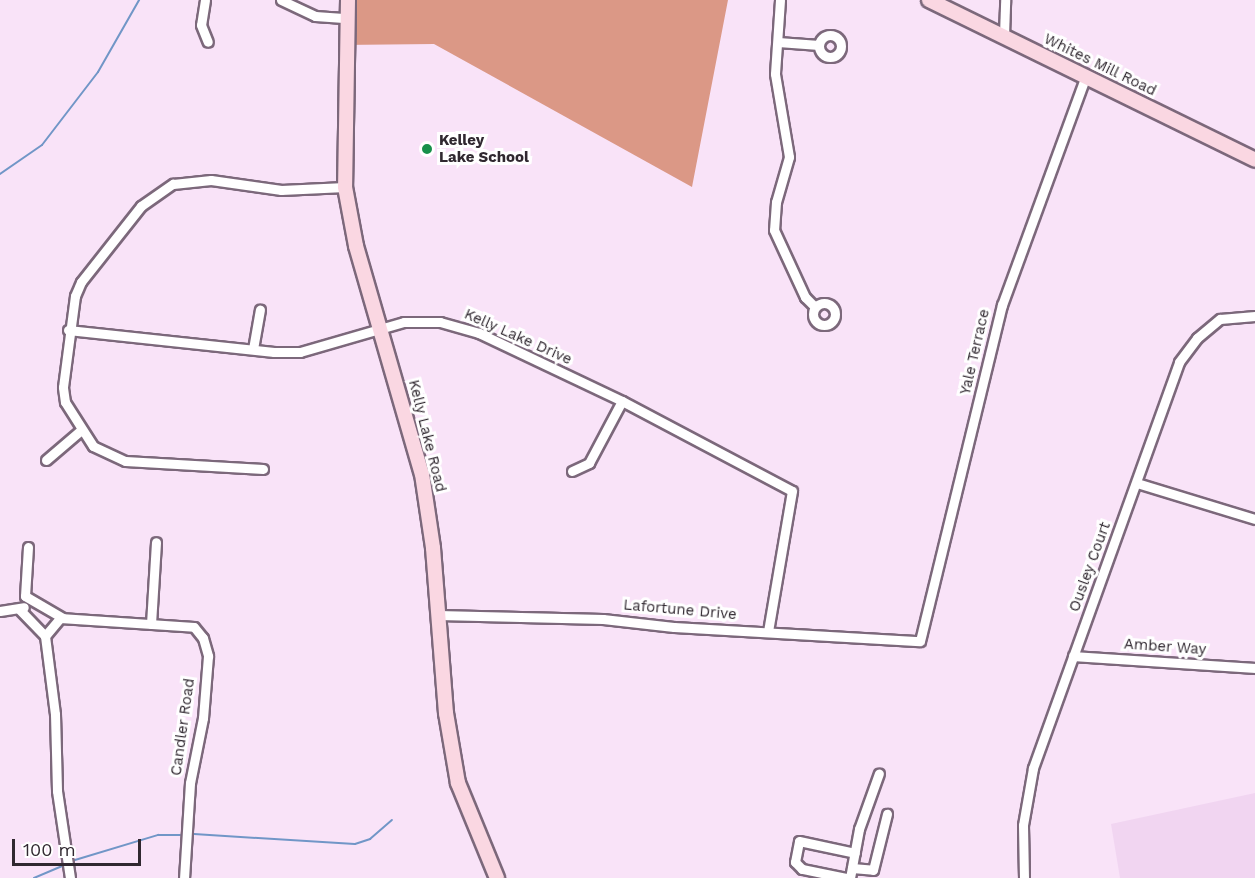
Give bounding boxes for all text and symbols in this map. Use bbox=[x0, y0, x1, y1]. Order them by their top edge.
street label: Whites Mill Road bbox=[1041, 30, 1159, 100]
place label: Kelley Lake School bbox=[439, 131, 529, 166]
marker: Kelley Lake School bbox=[420, 142, 434, 156]
street label: Kelly Lake Drive bbox=[461, 305, 575, 369]
street label: Yale Terrace bbox=[956, 307, 994, 397]
street label: Kelly Lake Road bbox=[404, 378, 450, 494]
street label: Ousley Court bbox=[1065, 519, 1115, 615]
street label: Lafortune Drive bbox=[623, 596, 737, 624]
street label: Amber Way bbox=[1123, 635, 1207, 659]
street label: Candler Road bbox=[167, 677, 199, 777]
scale bar bbox=[15, 827, 144, 865]
text: 100 m bbox=[23, 839, 76, 860]

